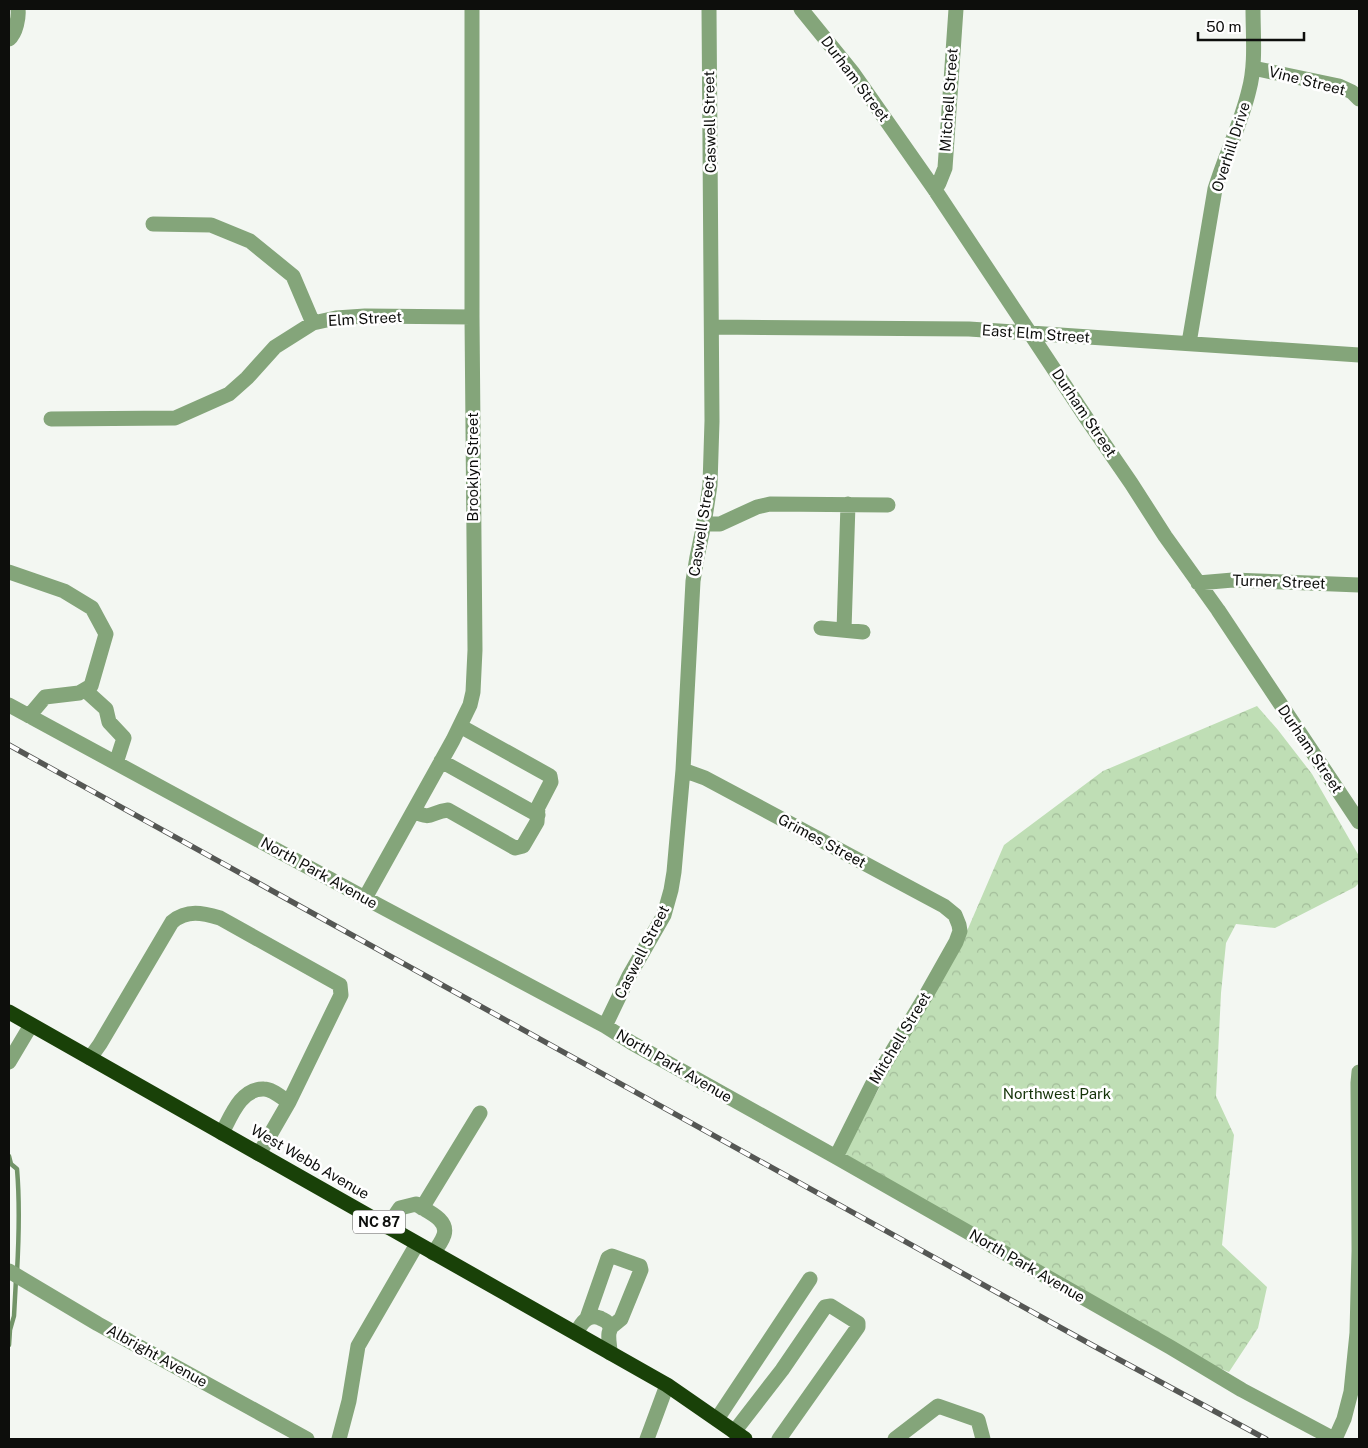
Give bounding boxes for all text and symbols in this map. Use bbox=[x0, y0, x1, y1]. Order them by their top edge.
scale bar bbox=[1198, 10, 1304, 42]
text: 50 m bbox=[1206, 18, 1241, 35]
street label: Durham Street bbox=[818, 33, 893, 125]
street label: Mitchell Street bbox=[936, 47, 961, 153]
street label: Vine Street bbox=[1267, 63, 1347, 98]
street label: Caswell Street bbox=[700, 71, 719, 173]
street label: Overhill Drive bbox=[1208, 100, 1253, 194]
street label: Elm Street bbox=[328, 308, 403, 329]
street label: East Elm Street bbox=[981, 321, 1091, 346]
street label: Durham Street bbox=[1049, 366, 1120, 460]
street label: Brooklyn Street bbox=[464, 412, 481, 522]
street label: Caswell Street bbox=[685, 474, 718, 578]
street label: Turner Street bbox=[1232, 571, 1326, 592]
street label: Durham Street bbox=[1275, 702, 1346, 796]
street label: Grimes Street bbox=[775, 810, 869, 871]
street label: North Park Avenue bbox=[258, 833, 380, 912]
street label: Caswell Street bbox=[611, 902, 672, 1001]
street label: Mitchell Street bbox=[865, 989, 934, 1087]
street label: North Park Avenue bbox=[613, 1026, 735, 1106]
park label: Northwest Park bbox=[1003, 1085, 1111, 1102]
street label: West Webb Avenue bbox=[248, 1121, 372, 1202]
road number: NC 87 bbox=[353, 1210, 405, 1234]
street label: North Park Avenue bbox=[966, 1226, 1088, 1306]
street label: Albright Avenue bbox=[104, 1321, 210, 1390]

